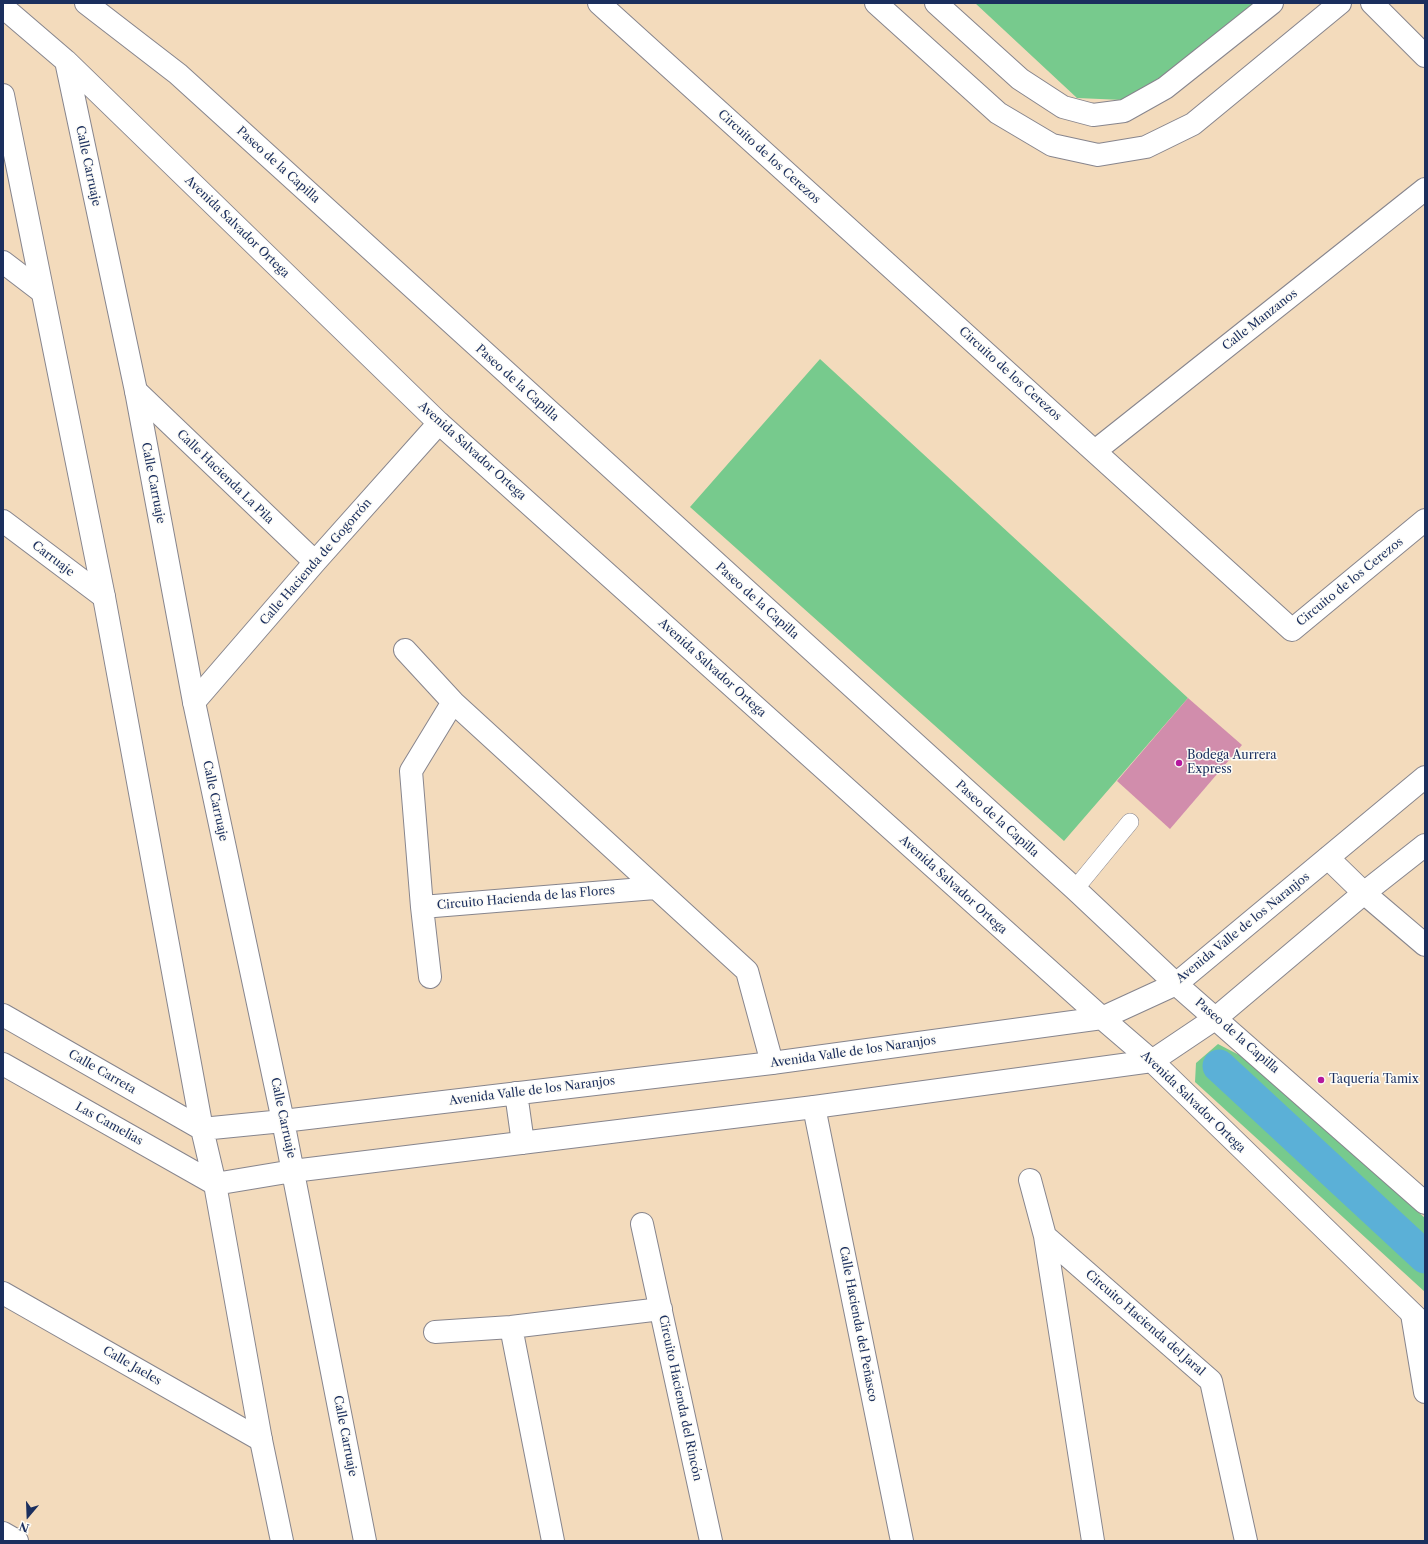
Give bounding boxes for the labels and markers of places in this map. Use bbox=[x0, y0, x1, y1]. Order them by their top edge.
place label: Bodega Aurrera Express bbox=[1187, 749, 1277, 777]
marker: Bodega Aurrera Express bbox=[1174, 758, 1184, 768]
place label: Taquería Tamix bbox=[1329, 1073, 1419, 1087]
marker: Taquería Tamix bbox=[1316, 1075, 1326, 1085]

